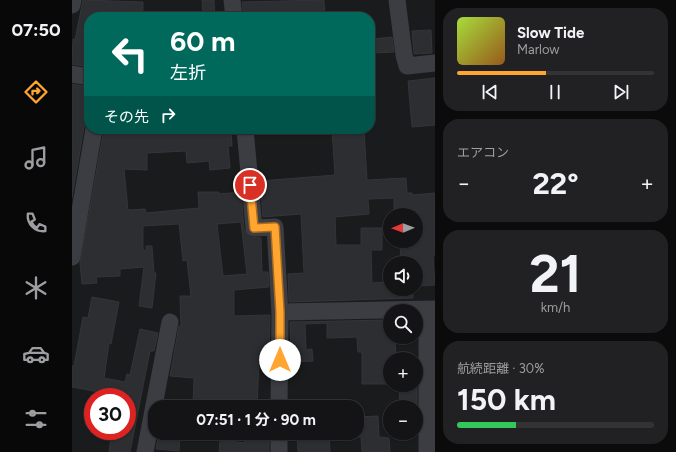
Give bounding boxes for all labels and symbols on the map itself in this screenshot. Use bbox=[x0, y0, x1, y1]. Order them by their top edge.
pin bbox=[233, 168, 267, 202]
north arrow bbox=[383, 208, 423, 248]
position arrow bbox=[259, 339, 301, 381]
speed limit sign: 30 bbox=[84, 388, 136, 440]

